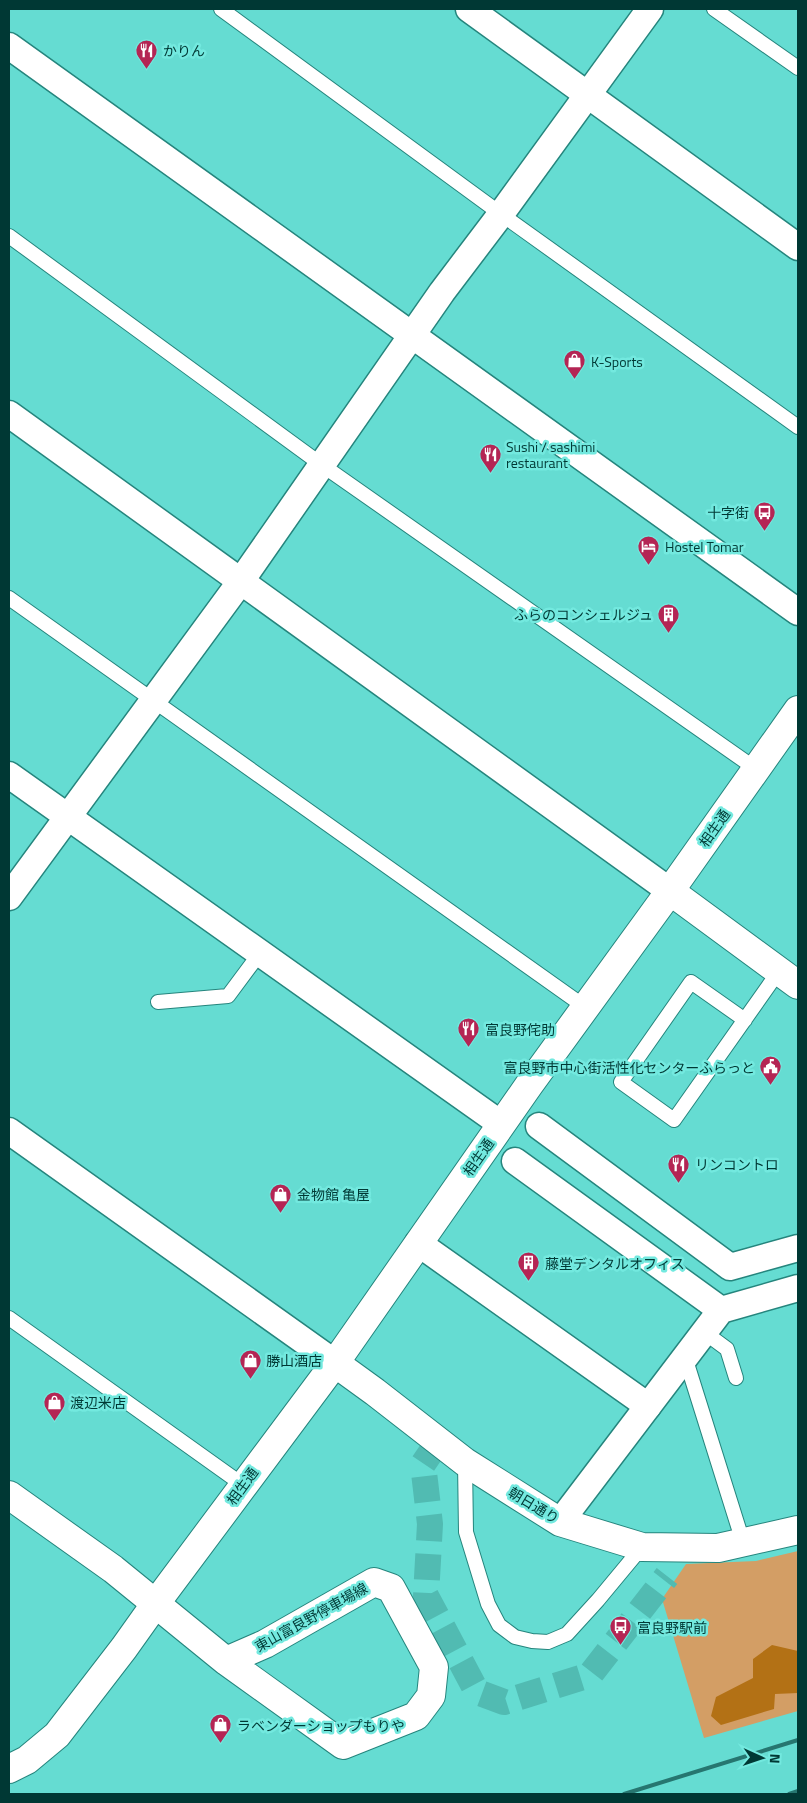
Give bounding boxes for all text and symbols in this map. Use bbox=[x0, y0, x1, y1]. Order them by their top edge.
restaurant icon: かりん bbox=[135, 38, 159, 69]
place label: かりん bbox=[163, 40, 205, 61]
shop icon: K-Sports bbox=[563, 349, 587, 380]
place label: K-Sports bbox=[591, 351, 643, 372]
place label: Sushi / sashimi restaurant bbox=[506, 436, 595, 473]
restaurant icon: Sushi / sashimi restaurant bbox=[478, 442, 502, 473]
bus stop icon: 十字街 bbox=[753, 500, 777, 531]
place label: 十字街 bbox=[707, 502, 749, 523]
hotel icon: Hostel Tomar bbox=[637, 534, 661, 565]
place label: Hostel Tomar bbox=[665, 536, 744, 557]
building icon: ふらのコンシェルジュ bbox=[657, 602, 681, 633]
place label: ふらのコンシェルジュ bbox=[514, 604, 653, 625]
street label: 相生通 bbox=[693, 805, 735, 851]
restaurant icon: 富良野侘助 bbox=[457, 1017, 481, 1048]
place label: 富良野侘助 bbox=[485, 1019, 555, 1040]
public building icon: 富良野市中心街活性化センターふらっと bbox=[759, 1055, 783, 1086]
place label: 富良野市中心街活性化センターふらっと bbox=[504, 1057, 755, 1078]
street label: 相生通 bbox=[457, 1134, 499, 1180]
restaurant icon: リンコントロ bbox=[667, 1152, 691, 1183]
place label: リンコントロ bbox=[695, 1154, 779, 1175]
shop icon: 金物館 亀屋 bbox=[269, 1182, 293, 1213]
place label: 金物館 亀屋 bbox=[297, 1184, 370, 1205]
building icon: 藤堂デンタルオフィス bbox=[517, 1251, 541, 1282]
place label: 藤堂デンタルオフィス bbox=[545, 1253, 685, 1274]
shop icon: 勝山酒店 bbox=[238, 1348, 262, 1379]
place label: 勝山酒店 bbox=[266, 1350, 322, 1371]
shop icon: 渡辺米店 bbox=[42, 1390, 66, 1421]
place label: 渡辺米店 bbox=[70, 1392, 126, 1413]
street label: 相生通 bbox=[221, 1463, 263, 1509]
street label: 朝日通り bbox=[505, 1482, 563, 1528]
street label: 東山富良野停車場線 bbox=[251, 1577, 371, 1657]
bus stop icon: 富良野駅前 bbox=[609, 1615, 633, 1646]
place label: 富良野駅前 bbox=[637, 1617, 707, 1638]
shop icon: ラベンダーショップもりや bbox=[209, 1713, 233, 1744]
place label: ラベンダーショップもりや bbox=[237, 1715, 405, 1736]
north arrow bbox=[737, 1733, 787, 1783]
text: N bbox=[765, 1753, 786, 1764]

